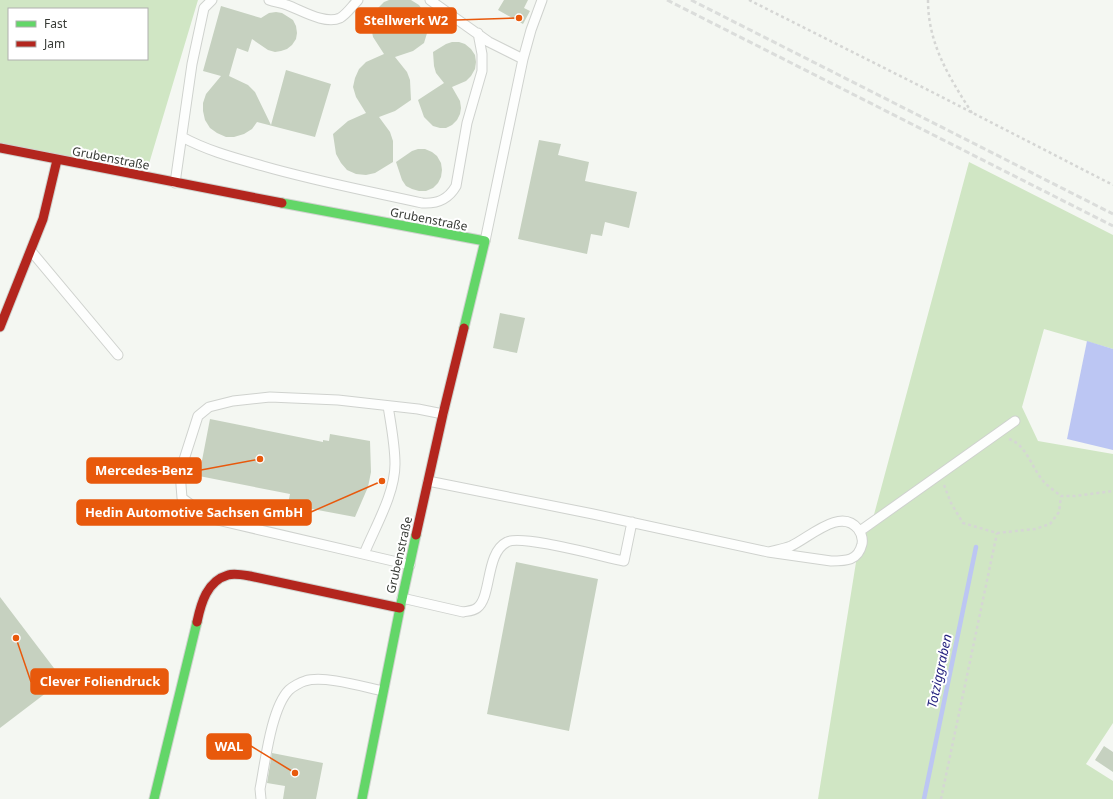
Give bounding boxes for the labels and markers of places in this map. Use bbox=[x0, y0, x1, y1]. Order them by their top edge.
callout: Stellwerk W2 bbox=[356, 8, 456, 33]
callout: Mercedes-Benz bbox=[87, 458, 201, 483]
callout: Hedin Automotive Sachsen GmbH bbox=[77, 500, 311, 525]
callout: Clever Foliendruck bbox=[31, 669, 168, 694]
callout: WAL bbox=[207, 734, 251, 759]

